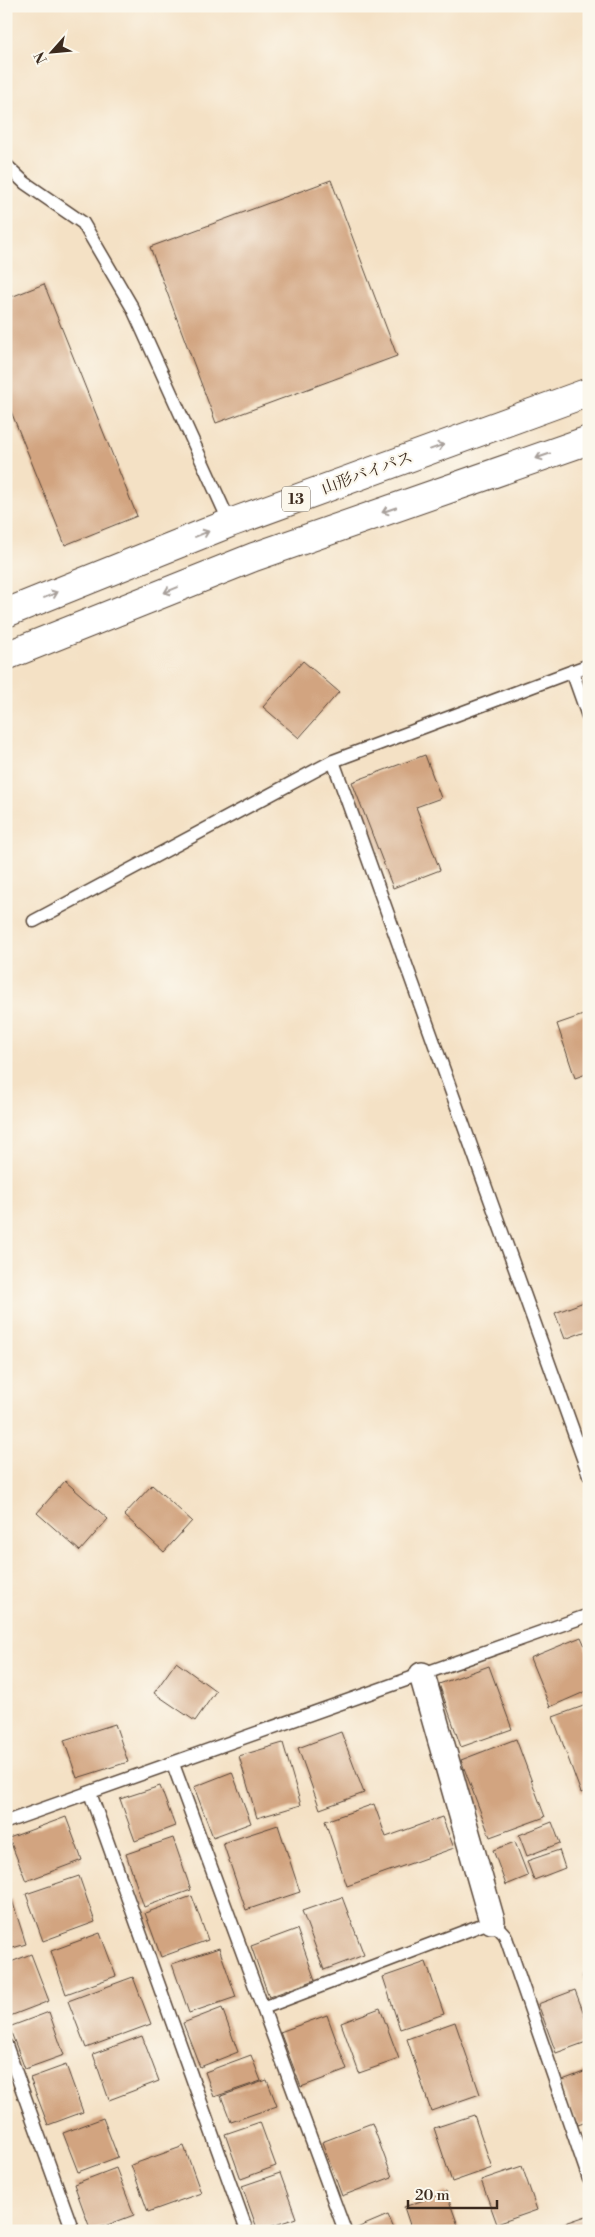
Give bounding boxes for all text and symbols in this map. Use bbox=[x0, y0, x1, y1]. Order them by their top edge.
north arrow bbox=[28, 28, 78, 78]
text: N bbox=[31, 48, 52, 66]
one-way arrow bbox=[428, 442, 444, 451]
street label: 山形バイパス bbox=[319, 447, 415, 499]
one-way arrow bbox=[535, 452, 551, 461]
road number: 13 bbox=[282, 486, 310, 512]
one-way arrow bbox=[382, 505, 398, 515]
one-way arrow bbox=[194, 529, 209, 539]
one-way arrow bbox=[164, 586, 179, 595]
one-way arrow bbox=[43, 590, 59, 599]
scale bar bbox=[408, 2177, 496, 2209]
text: 20 m bbox=[415, 2186, 450, 2205]

